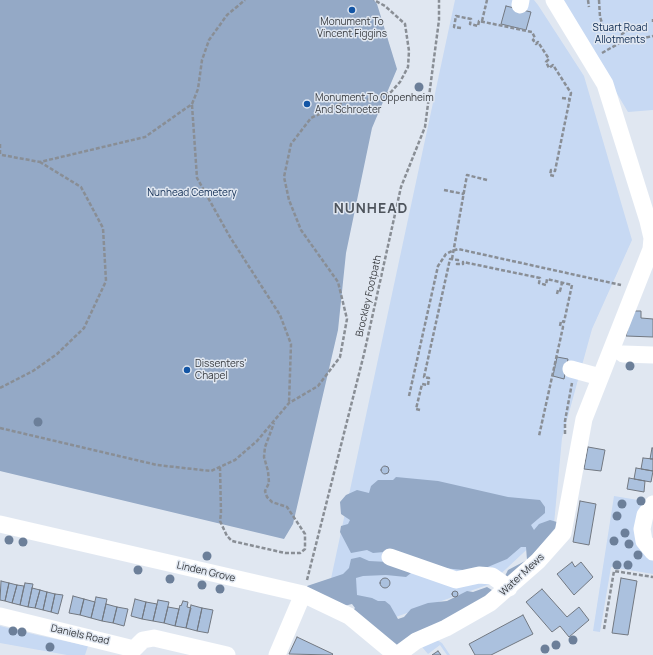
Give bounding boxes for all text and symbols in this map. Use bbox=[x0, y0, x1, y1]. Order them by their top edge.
marker: Monument To Vincent Figgins bbox=[347, 5, 357, 15]
place label: Monument To Vincent Figgins bbox=[317, 16, 387, 40]
park label: Stuart Road Allotments bbox=[593, 22, 647, 46]
place label: Monument To Oppenheim And Schroeter bbox=[315, 92, 434, 116]
marker: Monument To Oppenheim And Schroeter bbox=[302, 99, 312, 109]
park label: Nunhead Cemetery bbox=[147, 187, 237, 199]
district label: NUNHEAD bbox=[334, 201, 408, 217]
street label: Brockley Footpath bbox=[354, 254, 384, 338]
place label: Dissenters' Chapel bbox=[195, 358, 246, 382]
marker: Dissenters' Chapel bbox=[182, 365, 192, 375]
street label: Water Mews bbox=[497, 551, 547, 599]
street label: Linden Grove bbox=[175, 559, 237, 585]
street label: Daniels Road bbox=[50, 622, 110, 648]

